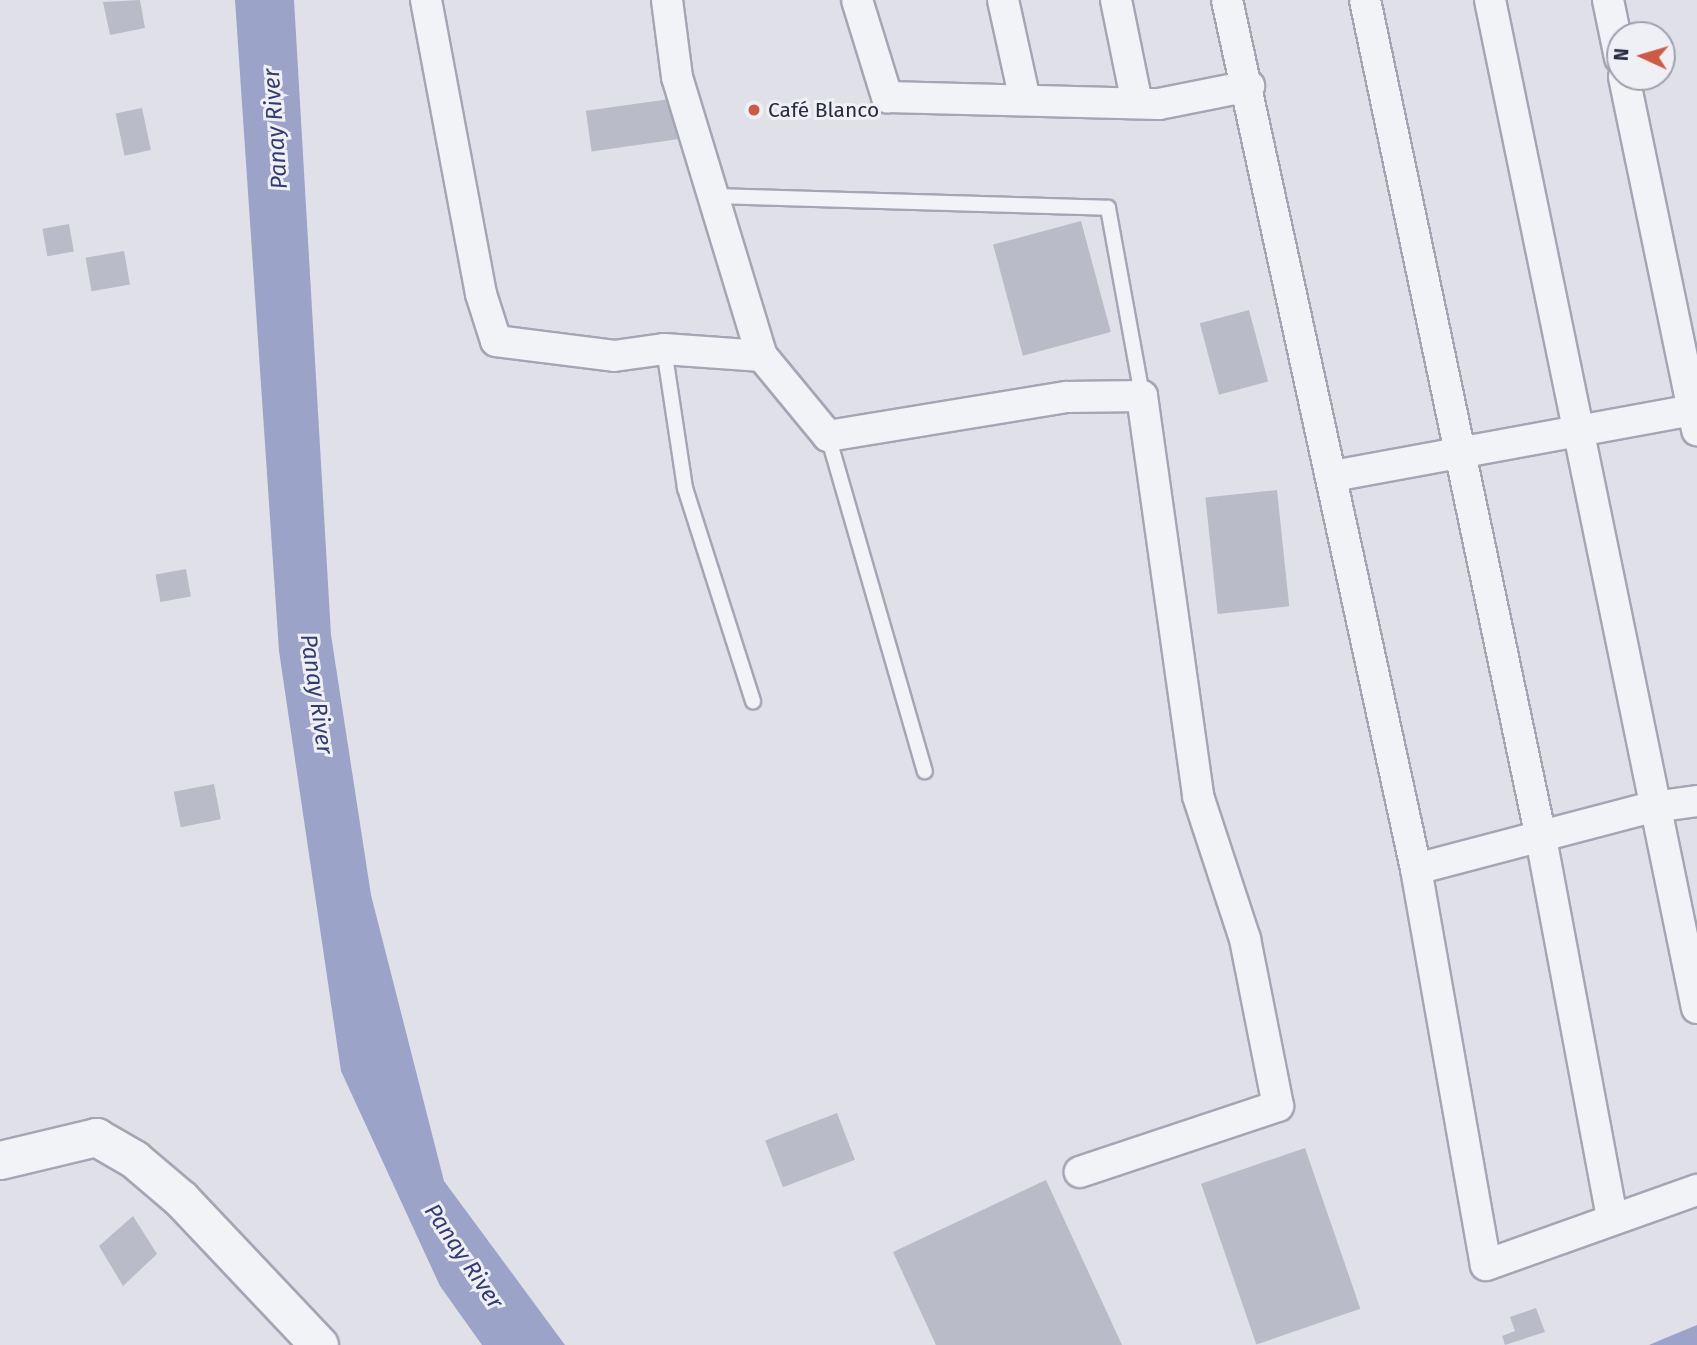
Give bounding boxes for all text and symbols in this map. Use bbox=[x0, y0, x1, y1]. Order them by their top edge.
north arrow bbox=[1606, 21, 1676, 91]
text: N bbox=[1610, 48, 1633, 62]
water label: Panay River bbox=[257, 68, 293, 190]
place label: Café Blanco bbox=[768, 97, 879, 123]
marker: Café Blanco bbox=[746, 102, 762, 118]
water label: Panay River bbox=[295, 632, 339, 756]
water label: Panay River bbox=[419, 1198, 509, 1314]

